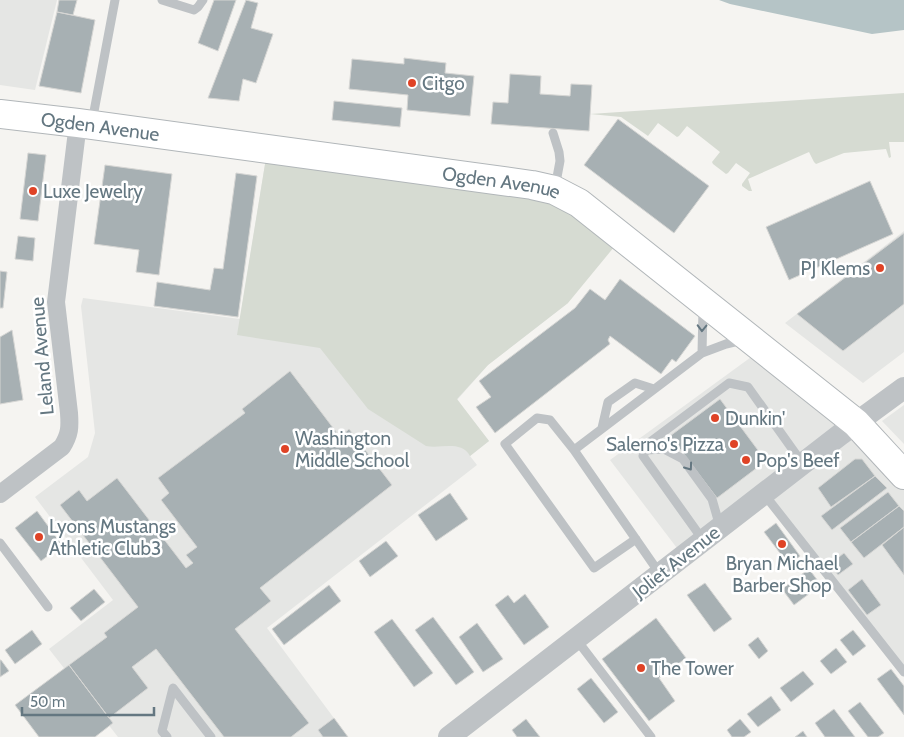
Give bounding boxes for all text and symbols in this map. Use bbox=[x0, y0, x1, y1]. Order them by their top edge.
place label: Citgo bbox=[422, 72, 465, 95]
marker: Citgo bbox=[406, 77, 418, 89]
street label: Ogden Avenue bbox=[40, 107, 161, 146]
street label: Ogden Avenue bbox=[441, 161, 565, 203]
place label: Luxe Jewelry bbox=[43, 180, 143, 203]
marker: Luxe Jewelry bbox=[27, 185, 39, 197]
place label: PJ Klems bbox=[801, 257, 870, 280]
marker: PJ Klems bbox=[874, 262, 886, 274]
street label: Leland Avenue bbox=[25, 296, 59, 416]
one-way arrow bbox=[697, 324, 707, 332]
place label: Dunkin' bbox=[725, 407, 785, 430]
marker: Dunkin' bbox=[709, 412, 721, 424]
place label: Washington Middle School bbox=[295, 427, 410, 472]
place label: Salerno's Pizza bbox=[606, 433, 724, 456]
marker: Salerno's Pizza bbox=[728, 438, 740, 450]
marker: Washington Middle School bbox=[279, 443, 291, 455]
place label: Pop's Beef bbox=[756, 449, 840, 472]
marker: Pop's Beef bbox=[740, 454, 752, 466]
one-way arrow bbox=[683, 461, 691, 470]
place label: Lyons Mustangs Athletic Club3 bbox=[49, 515, 176, 560]
street label: Joliet Avenue bbox=[627, 521, 724, 604]
marker: Lyons Mustangs Athletic Club3 bbox=[33, 531, 45, 543]
marker: Bryan Michael Barber Shop bbox=[776, 538, 788, 550]
place label: Bryan Michael Barber Shop bbox=[726, 552, 839, 597]
place label: The Tower bbox=[651, 657, 734, 680]
marker: The Tower bbox=[635, 662, 647, 674]
scale bar bbox=[22, 684, 155, 716]
text: 50 m bbox=[30, 693, 65, 711]

